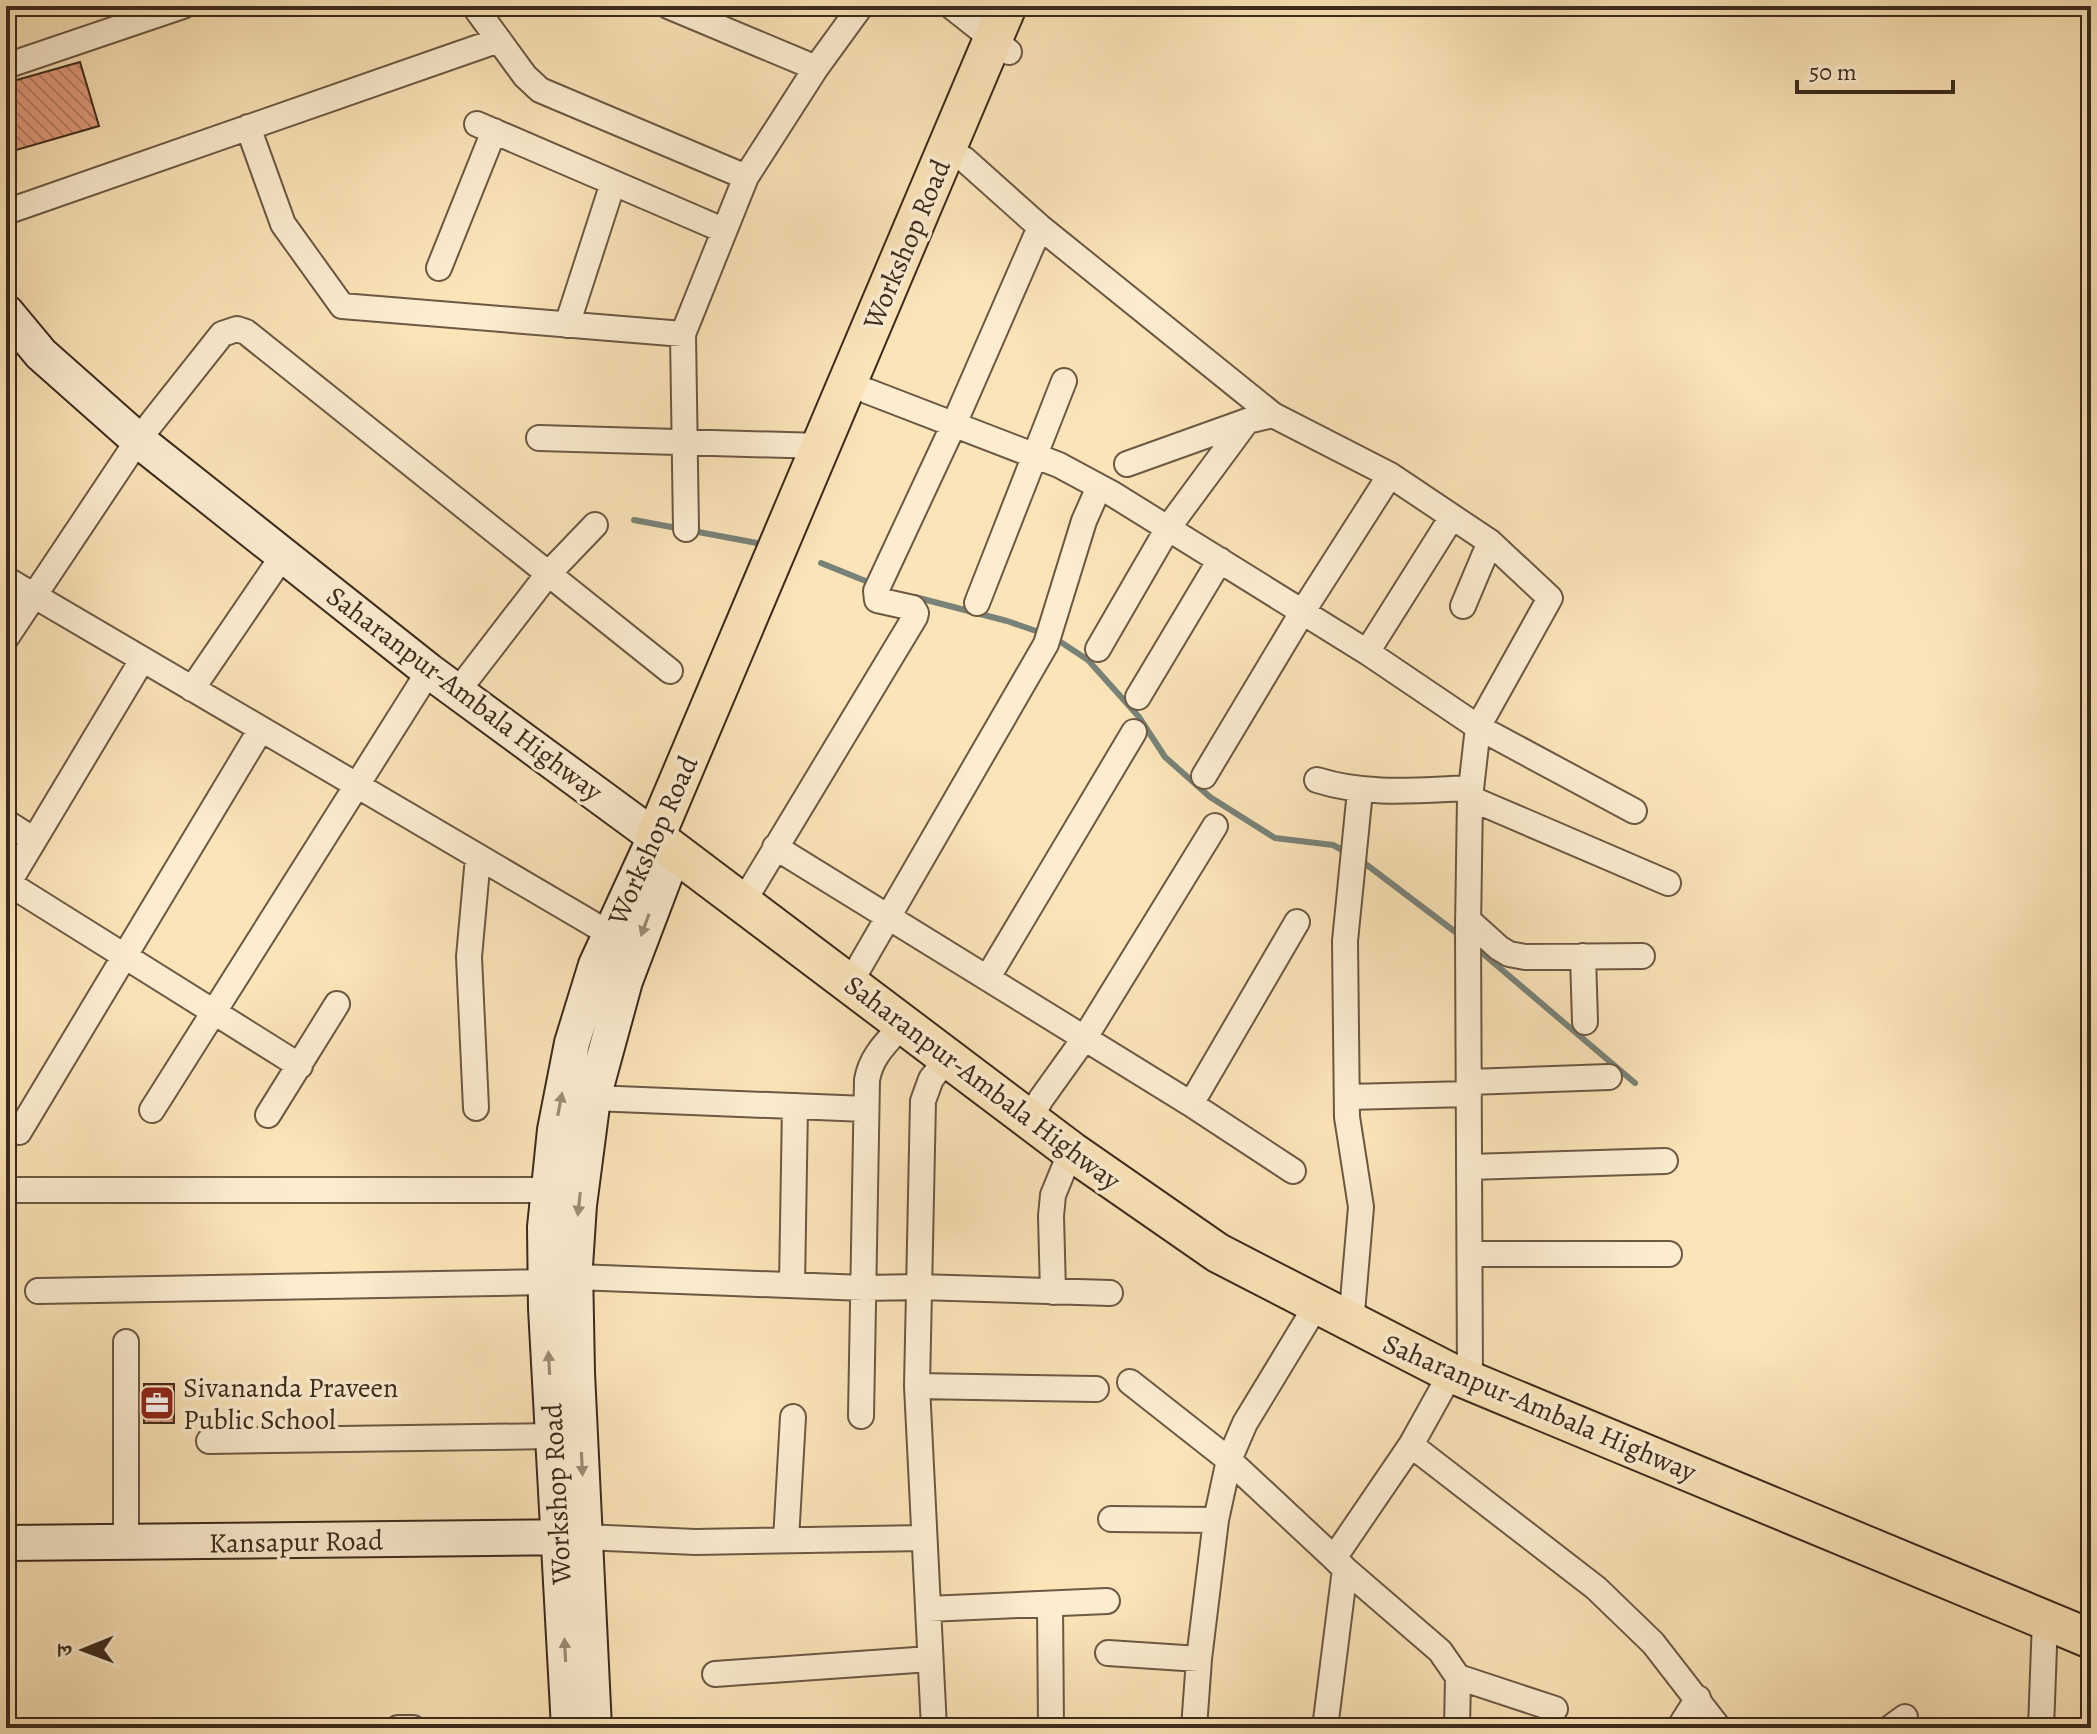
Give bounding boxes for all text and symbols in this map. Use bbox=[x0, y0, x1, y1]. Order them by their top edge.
scale bar bbox=[1797, 44, 1953, 94]
text: 50 m bbox=[1809, 56, 1857, 88]
street label: Workshop Road bbox=[854, 153, 960, 336]
street label: Saharanpur-Ambala Highway bbox=[318, 577, 611, 811]
street label: Workshop Road bbox=[598, 749, 708, 932]
one-way arrow bbox=[639, 913, 651, 937]
street label: Saharanpur-Ambala Highway bbox=[836, 966, 1129, 1200]
one-way arrow bbox=[555, 1091, 567, 1116]
one-way arrow bbox=[573, 1192, 586, 1217]
street label: Saharanpur-Ambala Highway bbox=[1377, 1325, 1702, 1491]
one-way arrow bbox=[542, 1350, 555, 1375]
place label: Sivananda Praveen Public School bbox=[183, 1369, 398, 1439]
office icon: Sivananda Praveen Public School bbox=[138, 1384, 176, 1422]
street label: Workshop Road bbox=[533, 1401, 581, 1586]
one-way arrow bbox=[575, 1451, 588, 1477]
street label: Kansapur Road bbox=[208, 1521, 385, 1563]
north arrow bbox=[44, 1610, 124, 1690]
one-way arrow bbox=[558, 1637, 571, 1662]
text: उ bbox=[50, 1643, 80, 1658]

